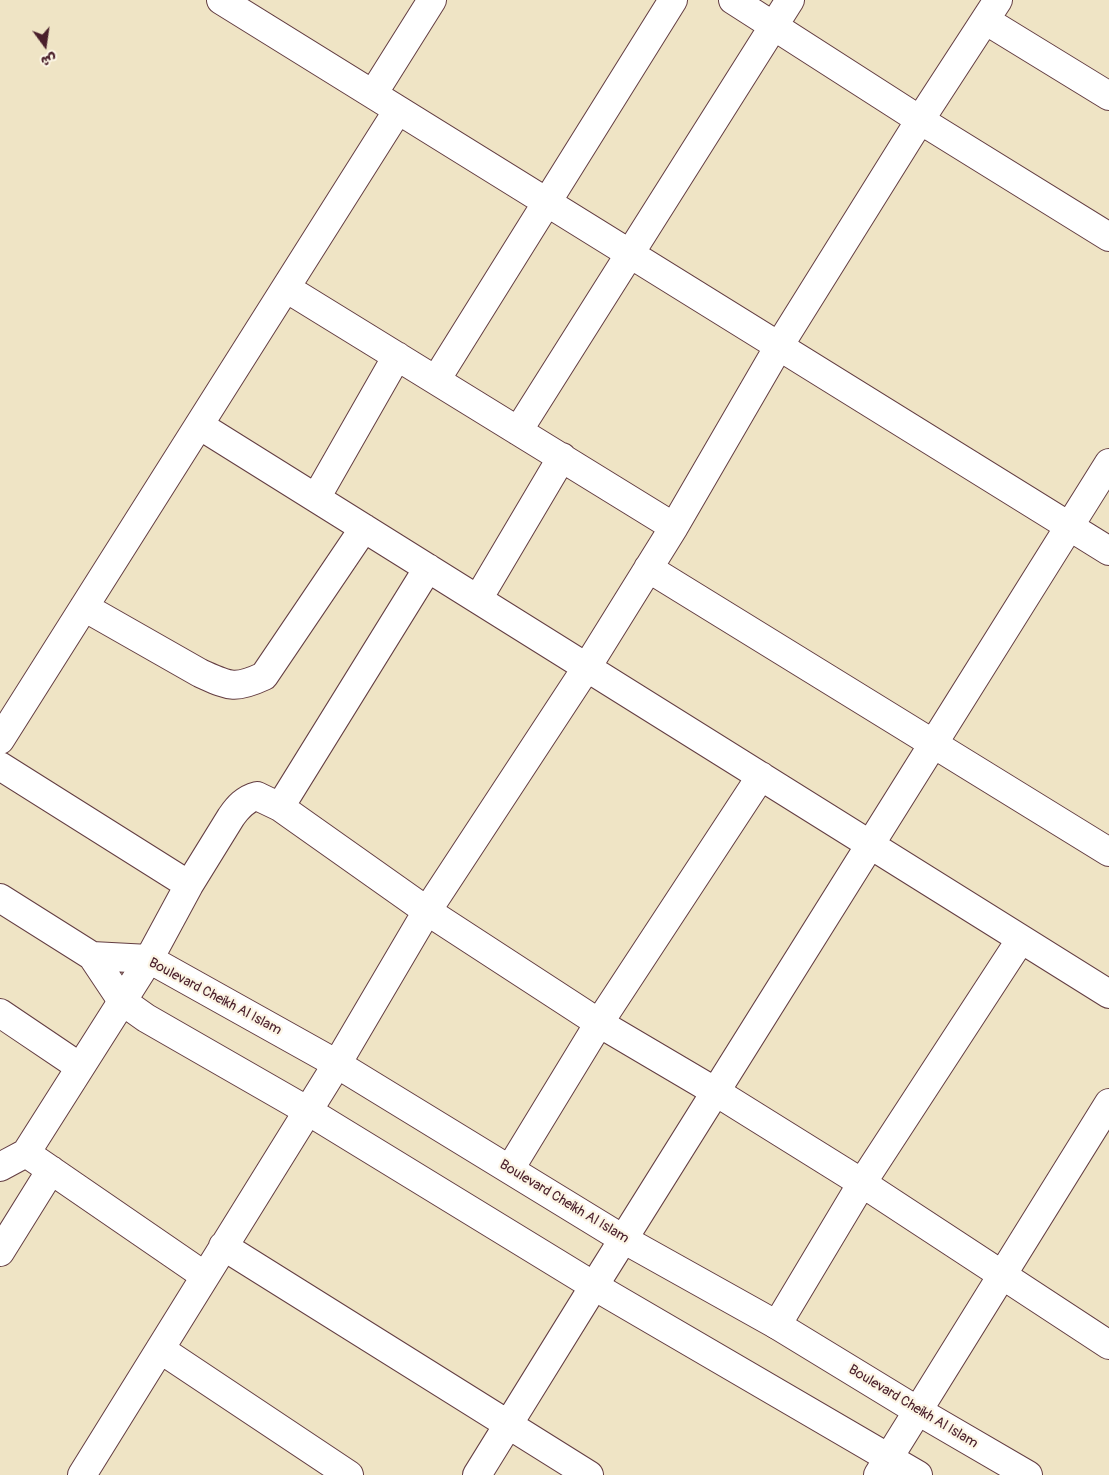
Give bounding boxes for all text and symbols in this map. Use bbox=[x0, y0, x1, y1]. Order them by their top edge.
north arrow bbox=[20, 20, 70, 70]
text: ش bbox=[39, 50, 58, 70]
street label: Boulevard Cheikh Al Islam bbox=[146, 955, 284, 1039]
street label: Boulevard Cheikh Al Islam bbox=[496, 1157, 632, 1247]
street label: Boulevard Cheikh Al Islam bbox=[845, 1362, 981, 1452]

